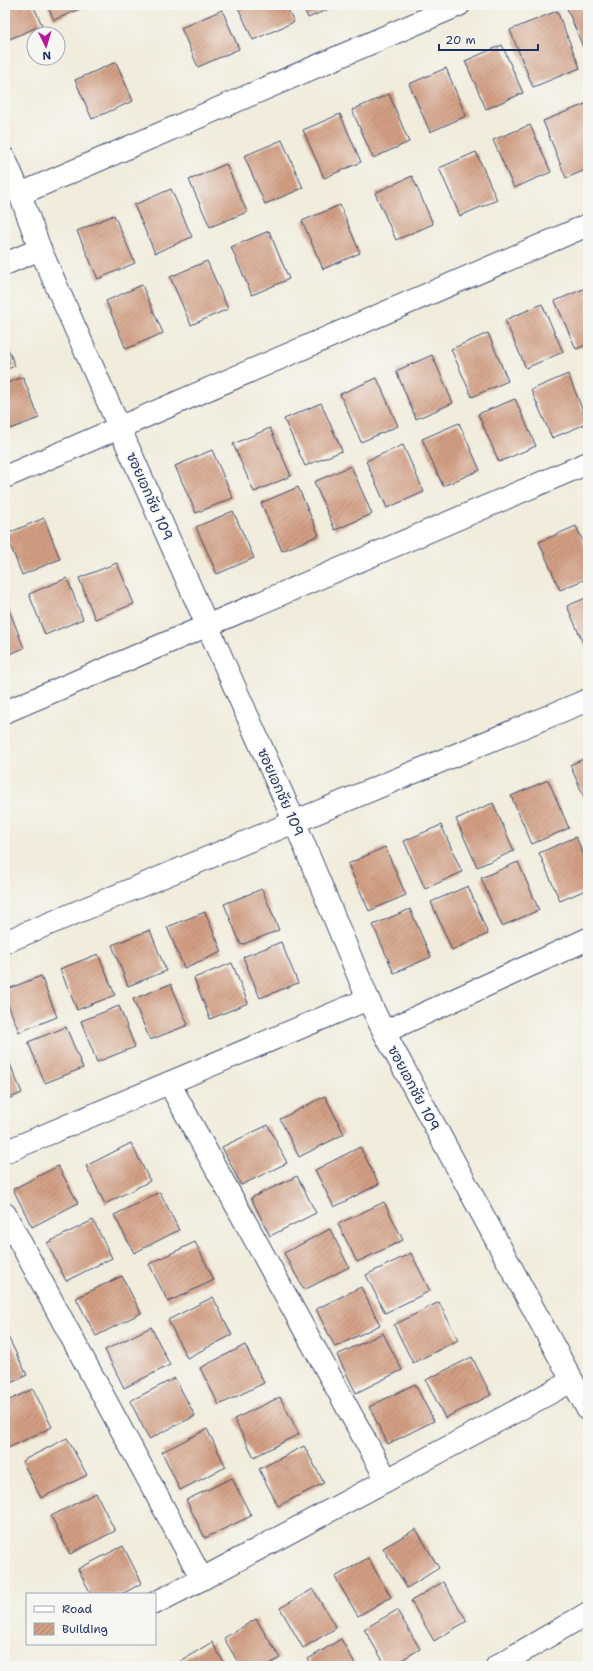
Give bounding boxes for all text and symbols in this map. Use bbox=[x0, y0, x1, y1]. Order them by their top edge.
north arrow bbox=[26, 26, 66, 66]
scale bar bbox=[439, 26, 538, 52]
text: 20 m bbox=[445, 32, 476, 48]
text: N bbox=[42, 48, 52, 63]
street label: ซอยเอกชัย 109 bbox=[123, 449, 177, 543]
street label: ซอยเอกชัย 109 bbox=[254, 745, 308, 839]
street label: ซอยเอกชัย 109 bbox=[384, 1042, 444, 1134]
legend bbox=[26, 1593, 156, 1645]
text: Road bbox=[62, 1601, 93, 1617]
text: Building bbox=[62, 1621, 108, 1637]

